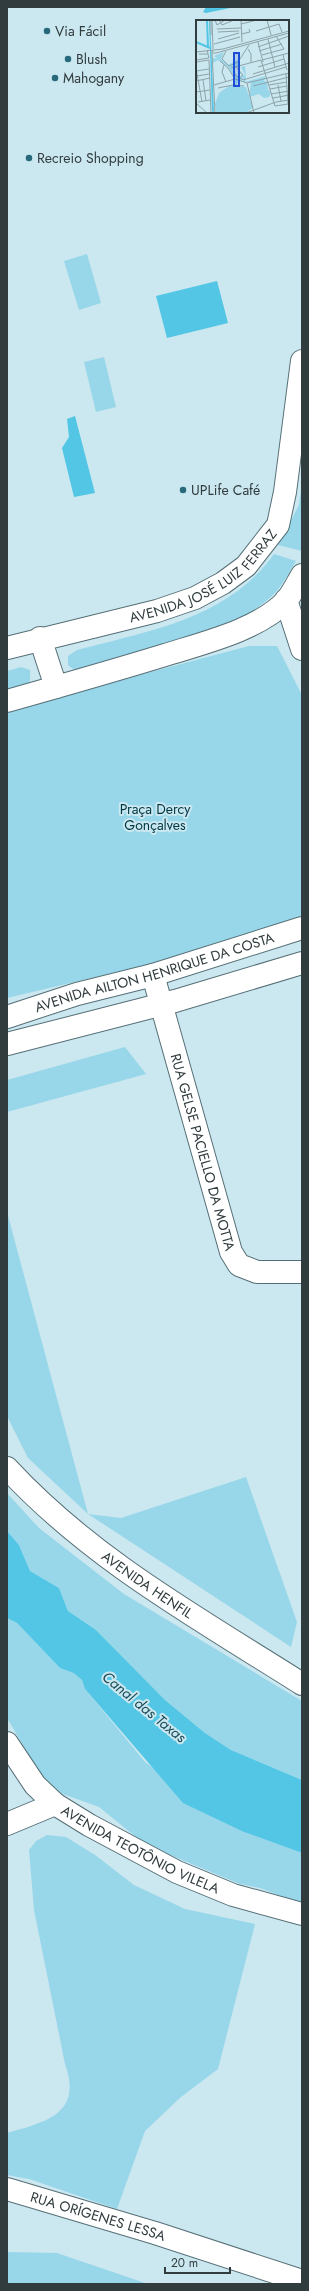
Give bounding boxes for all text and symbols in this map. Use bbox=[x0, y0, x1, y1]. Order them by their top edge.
inset map bbox=[196, 20, 289, 113]
place label: Via Fácil bbox=[55, 21, 106, 41]
marker: Via Fácil bbox=[42, 26, 52, 36]
place label: Blush bbox=[76, 49, 107, 69]
marker: Blush bbox=[63, 54, 73, 64]
place label: Mahogany bbox=[63, 68, 125, 88]
marker: Mahogany bbox=[50, 73, 60, 83]
place label: Recreio Shopping bbox=[37, 148, 144, 168]
marker: Recreio Shopping bbox=[24, 153, 34, 163]
place label: UPLife Café bbox=[191, 480, 260, 500]
marker: UPLife Café bbox=[178, 485, 188, 495]
street label: AVENIDA JOSÉ LUIZ FERRAZ bbox=[127, 524, 282, 627]
park label: Praça Dercy Gonçalves bbox=[120, 799, 191, 835]
street label: AVENIDA AILTON HENRIQUE DA COSTA bbox=[32, 927, 277, 1017]
street label: RUA GELSE PACIELLO DA MOTTA bbox=[166, 1051, 240, 1254]
street label: AVENIDA HENFIL bbox=[97, 1546, 198, 1624]
water label: Canal das Taxas bbox=[97, 1666, 191, 1748]
street label: AVENIDA TEOTÔNIO VILELA bbox=[58, 1800, 223, 1899]
street label: RUA ORÍGENES LESSA bbox=[28, 2187, 169, 2246]
scale bar bbox=[165, 2249, 230, 2275]
text: 20 m bbox=[171, 2254, 198, 2272]

